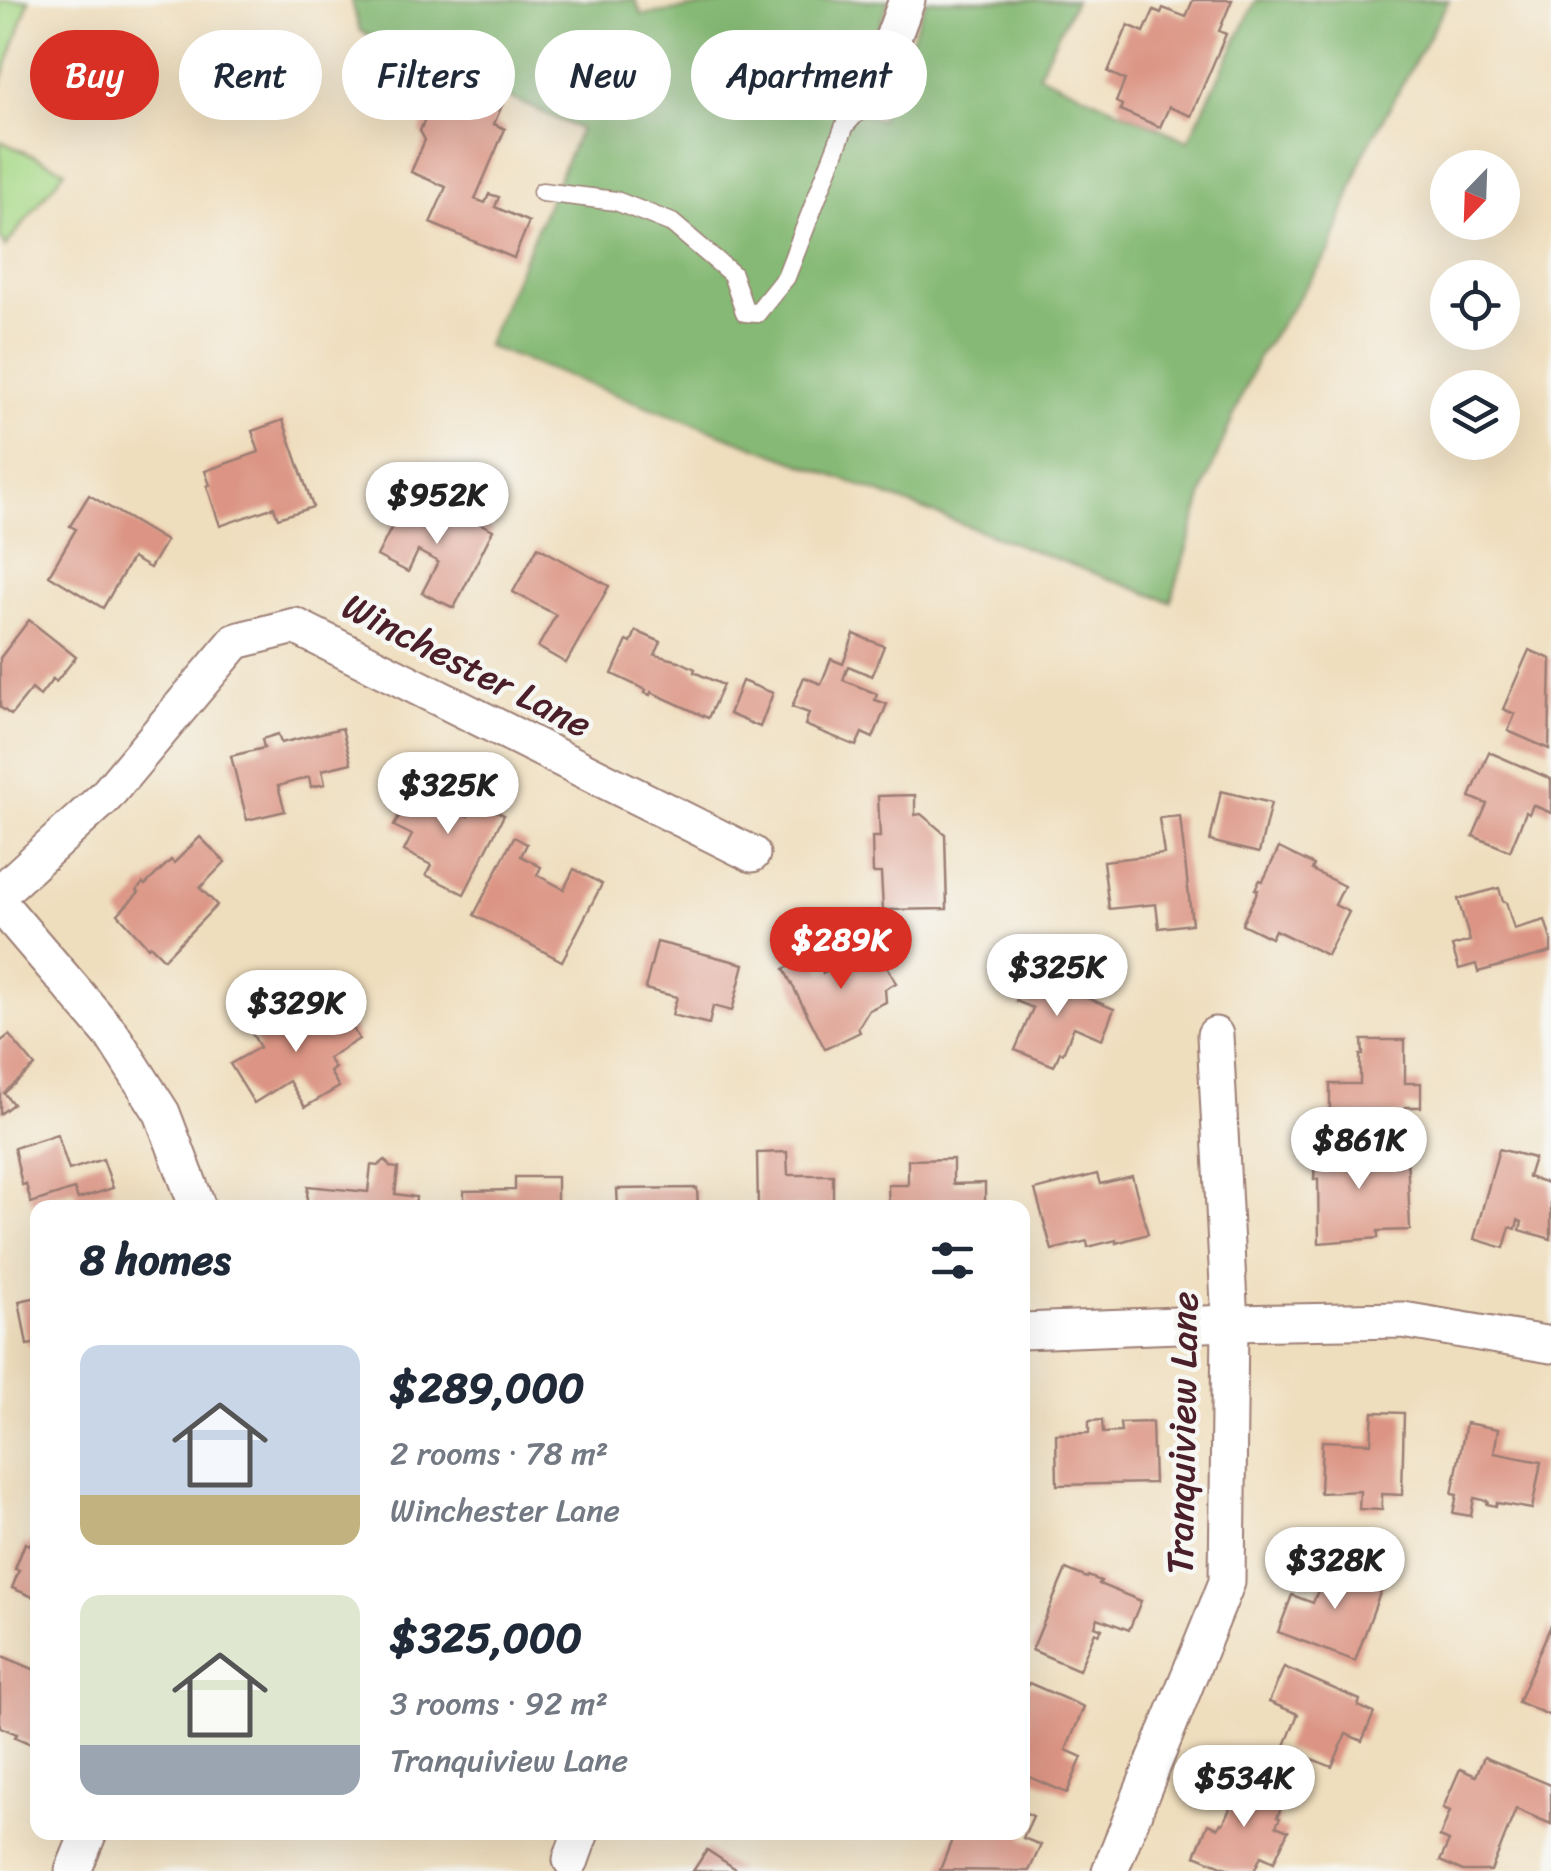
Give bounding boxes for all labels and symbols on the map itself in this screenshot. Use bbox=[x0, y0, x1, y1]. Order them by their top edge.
north arrow bbox=[1430, 150, 1520, 240]
pin: $952K bbox=[367, 462, 507, 547]
street label: Winchester Lane bbox=[330, 574, 604, 757]
pin: $325K bbox=[378, 752, 518, 837]
pin: $289K bbox=[771, 907, 911, 992]
pin: $325K bbox=[987, 934, 1127, 1019]
pin: $329K bbox=[226, 970, 366, 1055]
pin: $861K bbox=[1289, 1107, 1429, 1192]
street label: Tranquiview Lane bbox=[1147, 1291, 1218, 1575]
pin: $328K bbox=[1265, 1527, 1405, 1612]
pin: $534K bbox=[1174, 1745, 1314, 1830]

